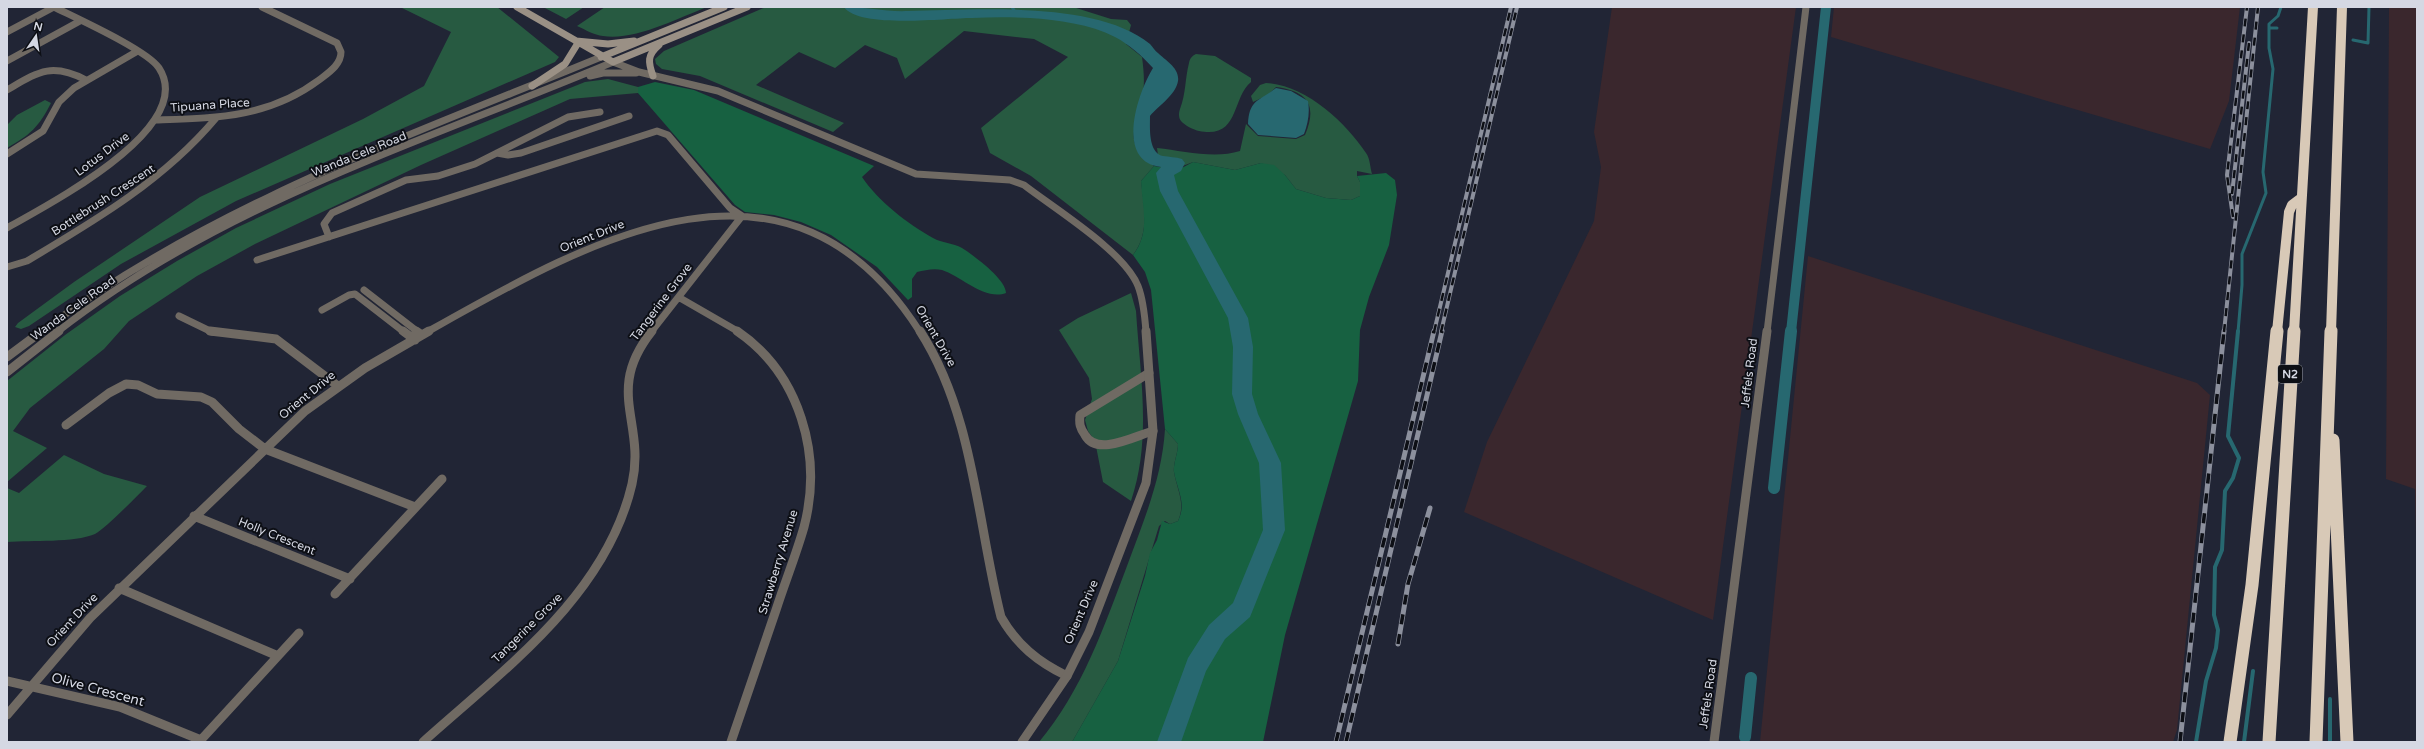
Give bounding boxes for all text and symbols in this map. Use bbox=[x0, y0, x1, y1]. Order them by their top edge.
north arrow bbox=[16, 16, 56, 56]
text: N bbox=[32, 19, 44, 34]
street label: Tipuana Place bbox=[170, 95, 251, 115]
street label: Lotus Drive bbox=[72, 129, 132, 179]
street label: Wanda Cele Road bbox=[309, 129, 409, 179]
street label: Bottlebrush Crescent bbox=[49, 161, 158, 239]
street label: Orient Drive bbox=[558, 217, 627, 255]
street label: Tangerine Grove bbox=[627, 260, 695, 343]
street label: Wanda Cele Road bbox=[28, 273, 118, 343]
street label: Orient Drive bbox=[913, 303, 959, 369]
street label: Jeffels Road bbox=[1738, 337, 1760, 409]
road number: N2 bbox=[2278, 365, 2302, 383]
street label: Orient Drive bbox=[276, 368, 338, 422]
street label: Strawberry Avenue bbox=[755, 508, 801, 616]
street label: Holly Crescent bbox=[236, 514, 318, 558]
street label: Orient Drive bbox=[1061, 578, 1101, 646]
street label: Orient Drive bbox=[44, 590, 101, 650]
street label: Tangerine Grove bbox=[489, 590, 565, 666]
street label: Jeffels Road bbox=[1696, 658, 1720, 730]
street label: Olive Crescent bbox=[50, 669, 147, 710]

